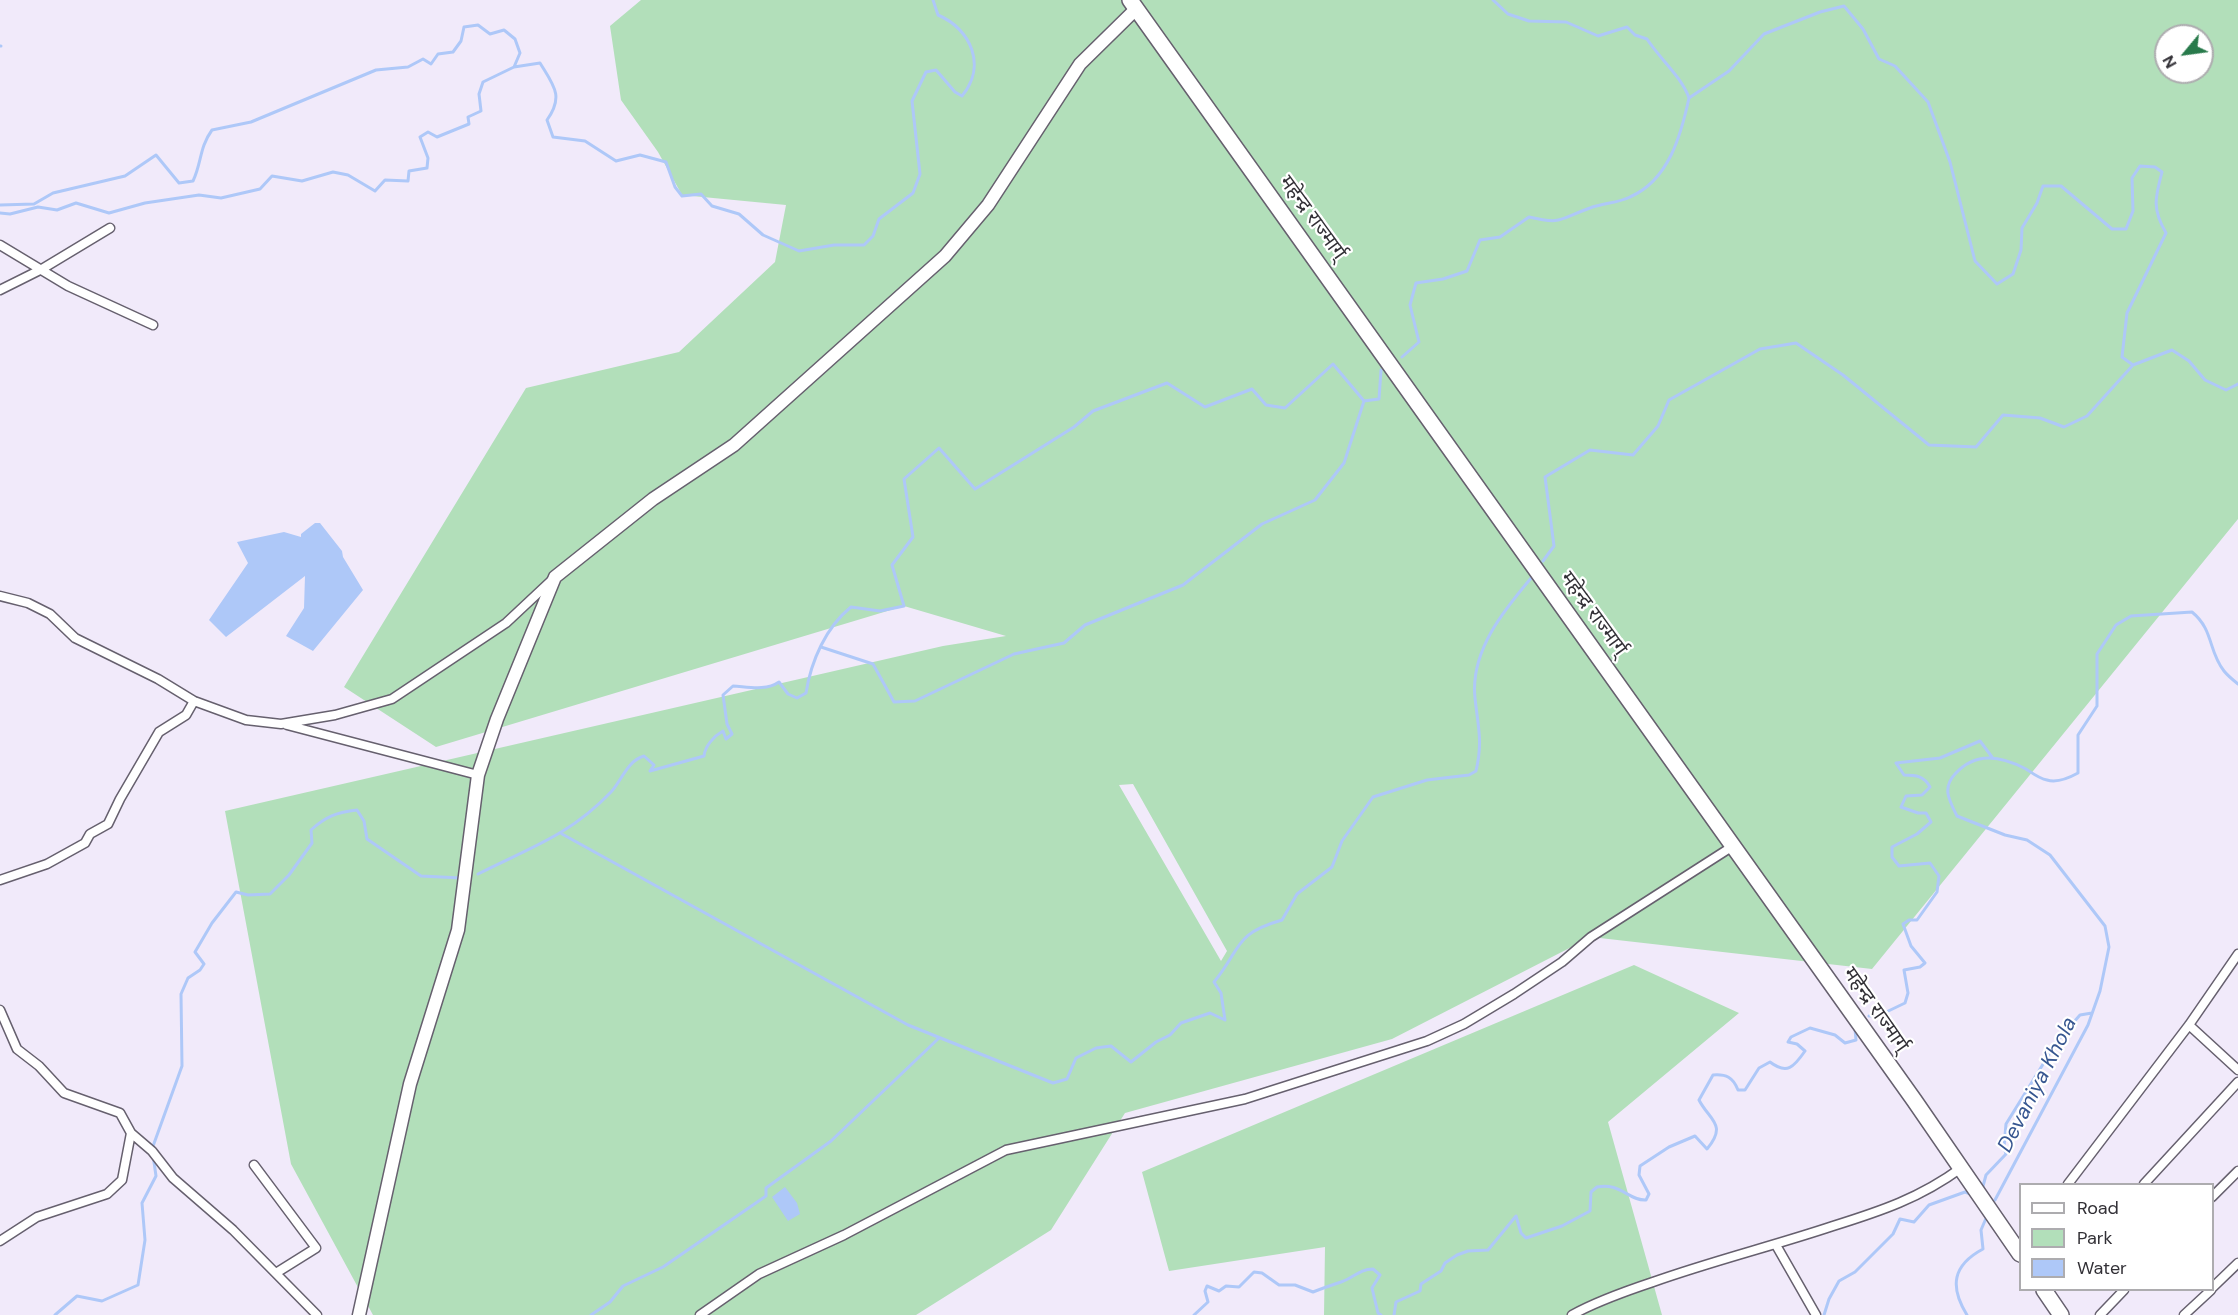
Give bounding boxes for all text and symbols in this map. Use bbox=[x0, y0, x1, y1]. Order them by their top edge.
north arrow bbox=[2154, 24, 2214, 84]
text: N bbox=[2158, 52, 2182, 72]
street label: महेन्द्र राज्मार्ग् bbox=[1274, 171, 1350, 265]
street label: महेन्द्र राज्मार्ग् bbox=[1555, 567, 1631, 661]
street label: महेन्द्र राज्मार्ग् bbox=[1837, 963, 1913, 1057]
water label: Devaniya Khola bbox=[1993, 1013, 2083, 1157]
legend bbox=[2019, 1183, 2214, 1291]
text: Road bbox=[2077, 1196, 2119, 1220]
text: Park bbox=[2077, 1226, 2113, 1250]
text: Water bbox=[2077, 1256, 2127, 1280]

